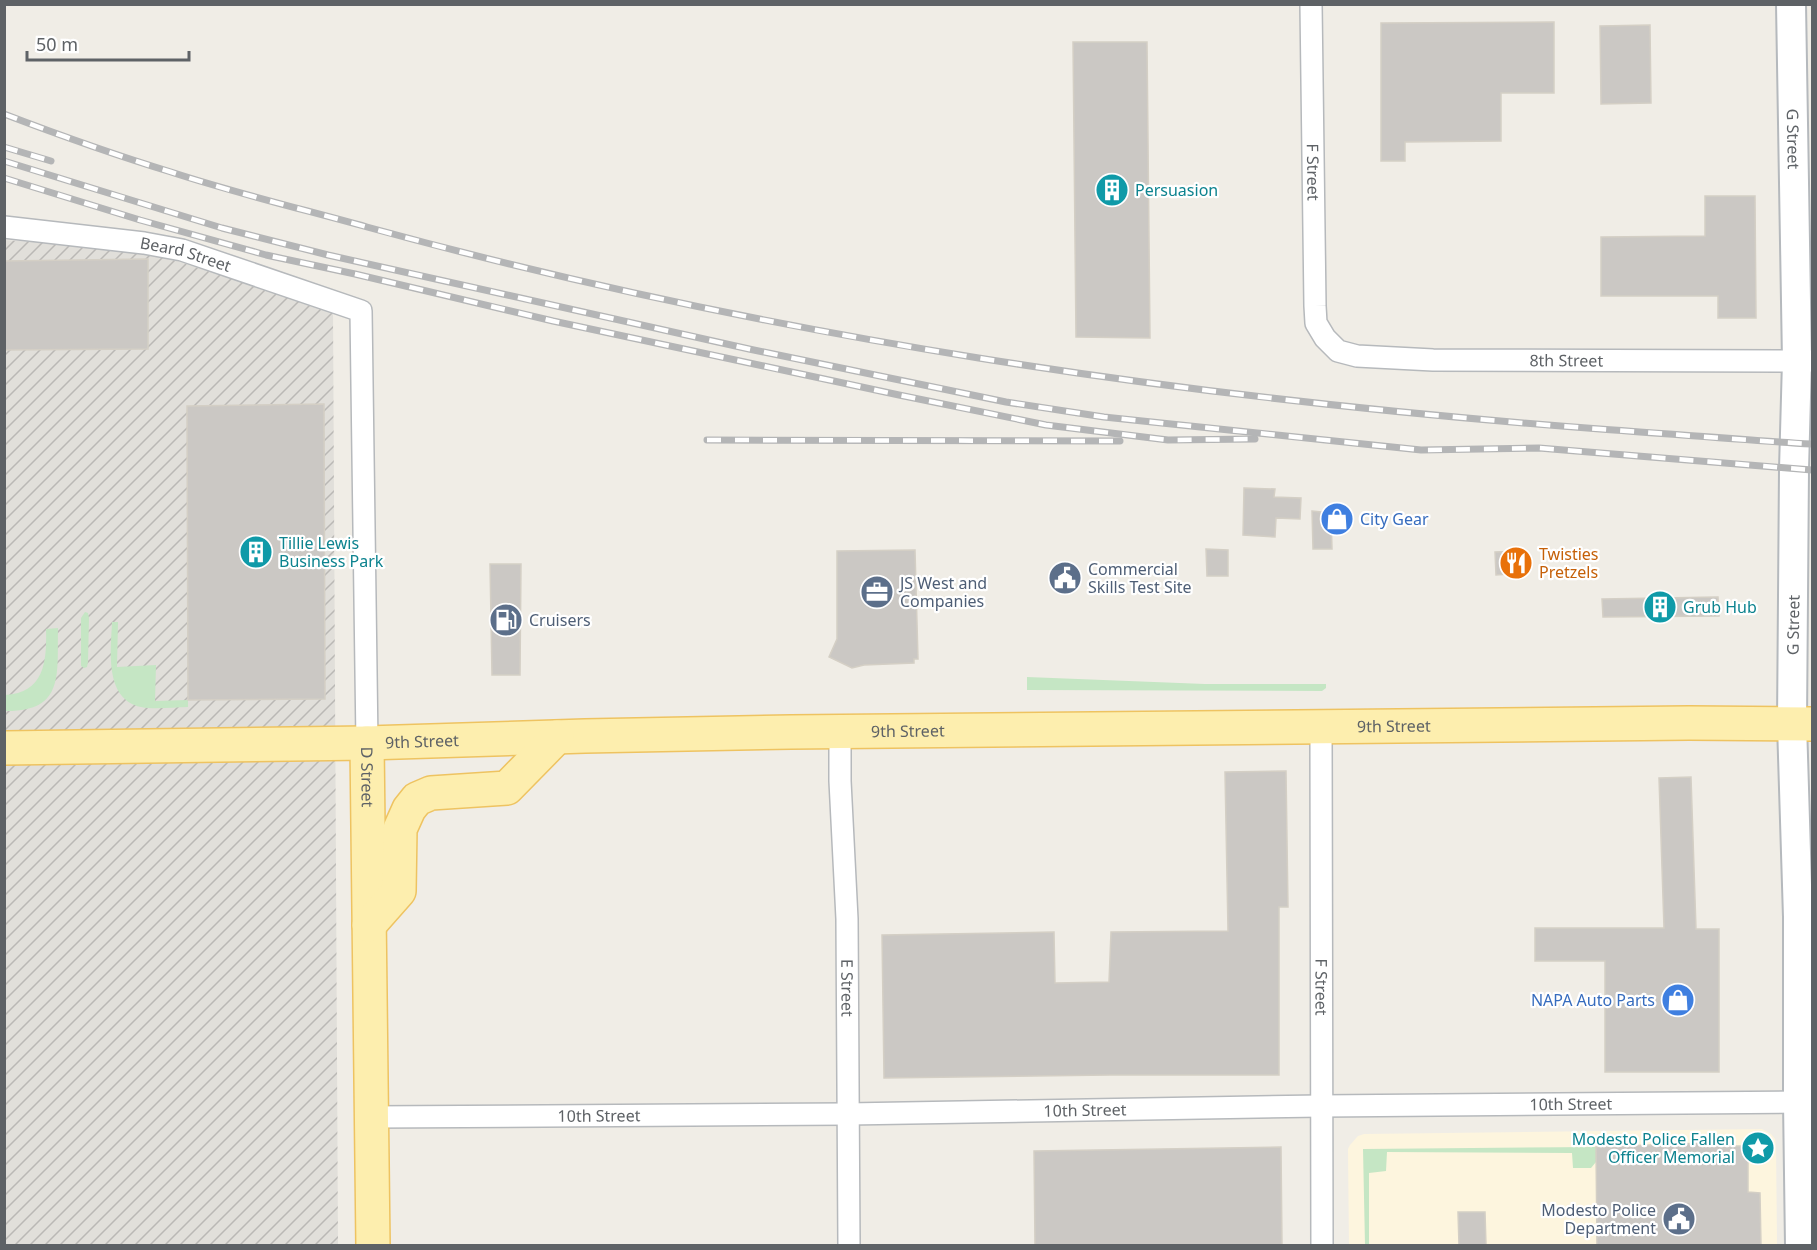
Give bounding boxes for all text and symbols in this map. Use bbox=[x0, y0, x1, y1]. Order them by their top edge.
scale bar bbox=[27, 24, 189, 62]
text: 50 m bbox=[36, 32, 78, 56]
street label: G Street bbox=[1782, 109, 1805, 170]
street label: F Street bbox=[1302, 143, 1325, 201]
building icon: Persuasion bbox=[1094, 172, 1130, 208]
place label: Persuasion bbox=[1135, 179, 1218, 201]
street label: Beard Street bbox=[138, 232, 234, 277]
street label: 8th Street bbox=[1529, 349, 1603, 371]
shop icon: City Gear bbox=[1319, 501, 1355, 537]
place label: City Gear bbox=[1360, 508, 1429, 530]
place label: Tillie Lewis Business Park bbox=[279, 532, 384, 572]
building icon: Tillie Lewis Business Park bbox=[238, 534, 274, 570]
place label: Twisties Pretzels bbox=[1539, 543, 1599, 583]
restaurant icon: Twisties Pretzels bbox=[1498, 545, 1534, 581]
place label: Commercial Skills Test Site bbox=[1088, 558, 1192, 598]
public building icon: Commercial Skills Test Site bbox=[1047, 560, 1083, 596]
place label: JS West and Companies bbox=[898, 572, 987, 612]
office icon: JS West and Companies bbox=[859, 574, 895, 610]
building icon: Grub Hub bbox=[1642, 589, 1678, 625]
street label: G Street bbox=[1781, 594, 1805, 655]
place label: Grub Hub bbox=[1683, 596, 1757, 618]
fuel station icon: Cruisers bbox=[488, 602, 524, 638]
place label: Cruisers bbox=[529, 609, 591, 631]
street label: 9th Street bbox=[1357, 715, 1431, 737]
street label: 9th Street bbox=[871, 719, 945, 742]
street label: 9th Street bbox=[385, 729, 459, 753]
street label: D Street bbox=[356, 747, 379, 808]
street label: F Street bbox=[1310, 958, 1333, 1016]
street label: E Street bbox=[836, 959, 859, 1017]
shop icon: NAPA Auto Parts bbox=[1660, 982, 1696, 1018]
place label: NAPA Auto Parts bbox=[1531, 989, 1655, 1011]
street label: 10th Street bbox=[1529, 1093, 1613, 1115]
street label: 10th Street bbox=[1043, 1098, 1127, 1122]
street label: 10th Street bbox=[557, 1104, 641, 1127]
place label: Modesto Police Fallen Officer Memorial bbox=[1572, 1128, 1735, 1168]
place icon: Modesto Police Fallen Officer Memorial bbox=[1740, 1130, 1776, 1166]
place label: Modesto Police Department bbox=[1541, 1199, 1656, 1239]
public building icon: Modesto Police Department bbox=[1661, 1201, 1697, 1237]

